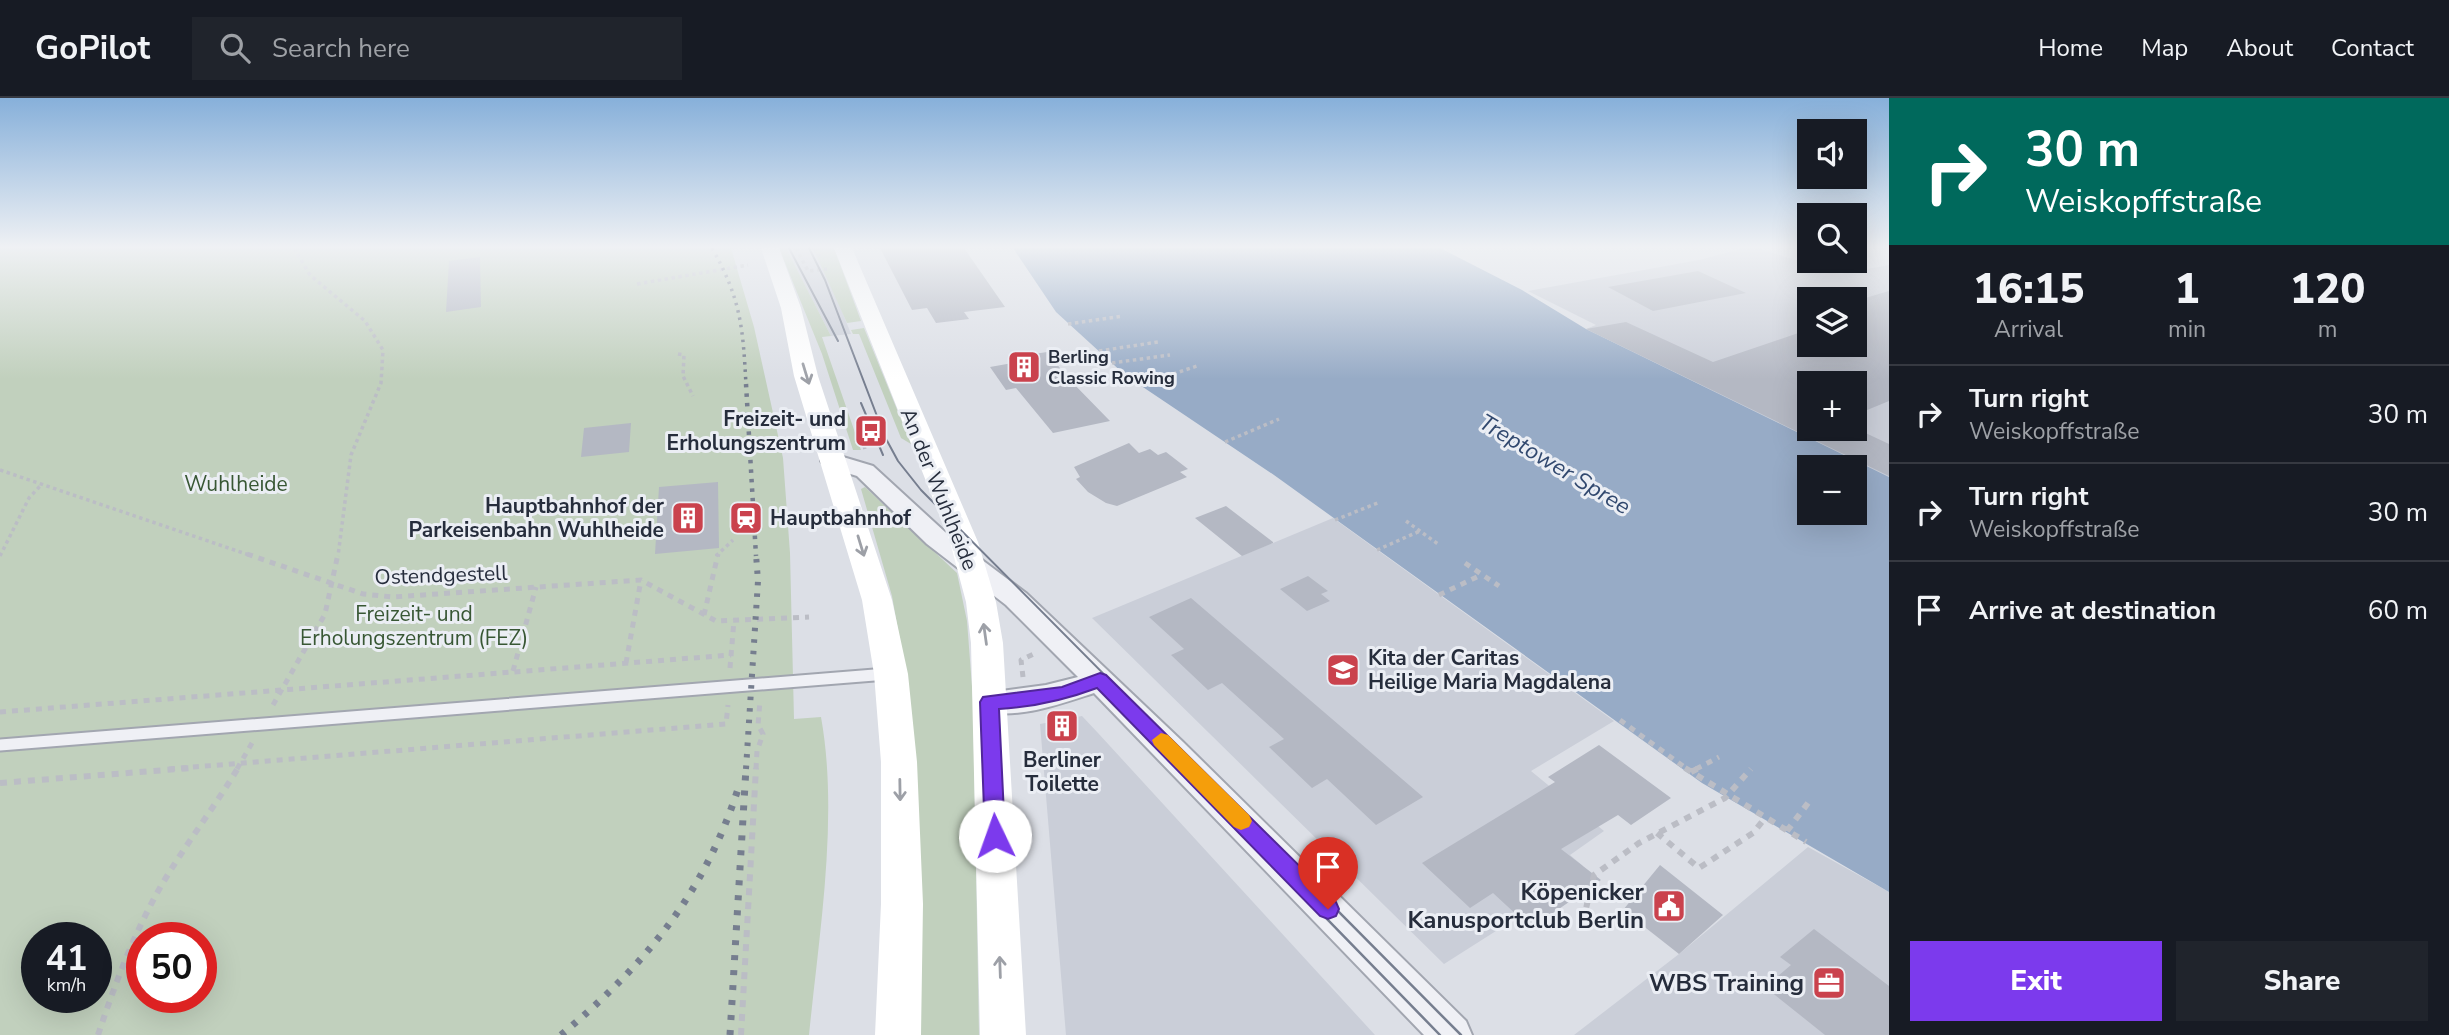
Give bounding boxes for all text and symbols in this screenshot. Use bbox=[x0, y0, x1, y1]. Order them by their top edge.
search box bbox=[192, 17, 682, 80]
text: GoPilot bbox=[35, 26, 150, 71]
icon: search bbox=[216, 29, 254, 67]
text: Search here bbox=[272, 31, 410, 66]
text: Home bbox=[2038, 32, 2103, 64]
text: Map bbox=[2141, 32, 2188, 64]
text: About bbox=[2226, 32, 2293, 64]
text: Contact bbox=[2331, 32, 2414, 64]
text: 30 m bbox=[2025, 116, 2140, 183]
map controls bbox=[1797, 119, 1867, 525]
button: sound bbox=[1797, 119, 1867, 189]
icon: right bbox=[1910, 126, 2001, 217]
text: Weiskopffstraße bbox=[2025, 180, 2262, 223]
button: search bbox=[1797, 203, 1867, 273]
text: 16:15 bbox=[1973, 261, 2084, 318]
text: 1 bbox=[2174, 261, 2200, 318]
text: 120 bbox=[2290, 261, 2365, 318]
button: layers bbox=[1797, 287, 1867, 357]
text: Arrival bbox=[1994, 314, 2063, 345]
text: min bbox=[2168, 314, 2206, 345]
text: m bbox=[2318, 314, 2337, 345]
place label: Berling Classic Rowing bbox=[1048, 345, 1175, 390]
building icon: Berling Classic Rowing bbox=[1005, 348, 1043, 386]
one-way arrow bbox=[800, 363, 813, 385]
button: + bbox=[1797, 371, 1867, 441]
text: Turn right bbox=[1969, 381, 2088, 416]
icon: right bbox=[1910, 395, 1948, 433]
text: 30 m bbox=[2368, 397, 2428, 432]
street label: An der Wuhlheide bbox=[894, 404, 984, 574]
place label: Freizeit- und Erholungszentrum bbox=[667, 405, 846, 457]
water label: Treptower Spree bbox=[1473, 407, 1636, 522]
bus stop icon: Freizeit- und Erholungszentrum bbox=[852, 412, 890, 450]
text: Weiskopffstraße bbox=[1969, 416, 2139, 447]
button: − bbox=[1797, 455, 1867, 525]
park label: Wuhlheide bbox=[184, 470, 288, 498]
text: Turn right bbox=[1969, 479, 2088, 514]
place label: Hauptbahnhof der Parkeisenbahn Wuhlheide bbox=[409, 492, 665, 544]
icon: right bbox=[1910, 493, 1948, 531]
text: 30 m bbox=[2368, 495, 2428, 530]
building icon: Hauptbahnhof der Parkeisenbahn Wuhlheide bbox=[669, 499, 707, 537]
station icon: Hauptbahnhof bbox=[727, 499, 765, 537]
place label: Hauptbahnhof bbox=[770, 504, 911, 532]
text: Weiskopffstraße bbox=[1969, 514, 2139, 545]
one-way arrow bbox=[855, 534, 868, 556]
street label: Ostendgestell bbox=[374, 559, 509, 591]
icon: arrive bbox=[1910, 591, 1948, 629]
text: Arrive at destination bbox=[1969, 593, 2216, 628]
text: 60 m bbox=[2368, 593, 2428, 628]
park label: Freizeit- und Erholungszentrum (FEZ) bbox=[300, 600, 528, 652]
one-way arrow bbox=[978, 623, 991, 646]
place label: Kita der Caritas Heilige Maria Magdalena bbox=[1368, 644, 1611, 696]
school or university icon: Kita der Caritas Heilige Maria Magdalena bbox=[1324, 651, 1362, 689]
building icon: Berliner Toilette bbox=[1043, 707, 1081, 745]
place label: Berliner Toilette bbox=[1023, 746, 1102, 798]
one-way arrow bbox=[893, 779, 907, 802]
position arrow bbox=[958, 799, 1032, 873]
pin bbox=[1298, 837, 1358, 909]
icon: arrive bbox=[1309, 848, 1347, 886]
place label: Köpenicker Kanusportclub Berlin bbox=[1407, 876, 1645, 936]
public building icon: Köpenicker Kanusportclub Berlin bbox=[1650, 887, 1688, 925]
speed limit sign: 50 bbox=[126, 922, 217, 1013]
text: 41 bbox=[45, 935, 88, 982]
button: Exit bbox=[1910, 941, 2162, 1021]
button: Share bbox=[2176, 941, 2428, 1021]
one-way arrow bbox=[994, 956, 1007, 979]
office icon: WBS Training bbox=[1810, 964, 1848, 1002]
place label: WBS Training bbox=[1649, 967, 1804, 999]
text: km/h bbox=[47, 973, 86, 997]

